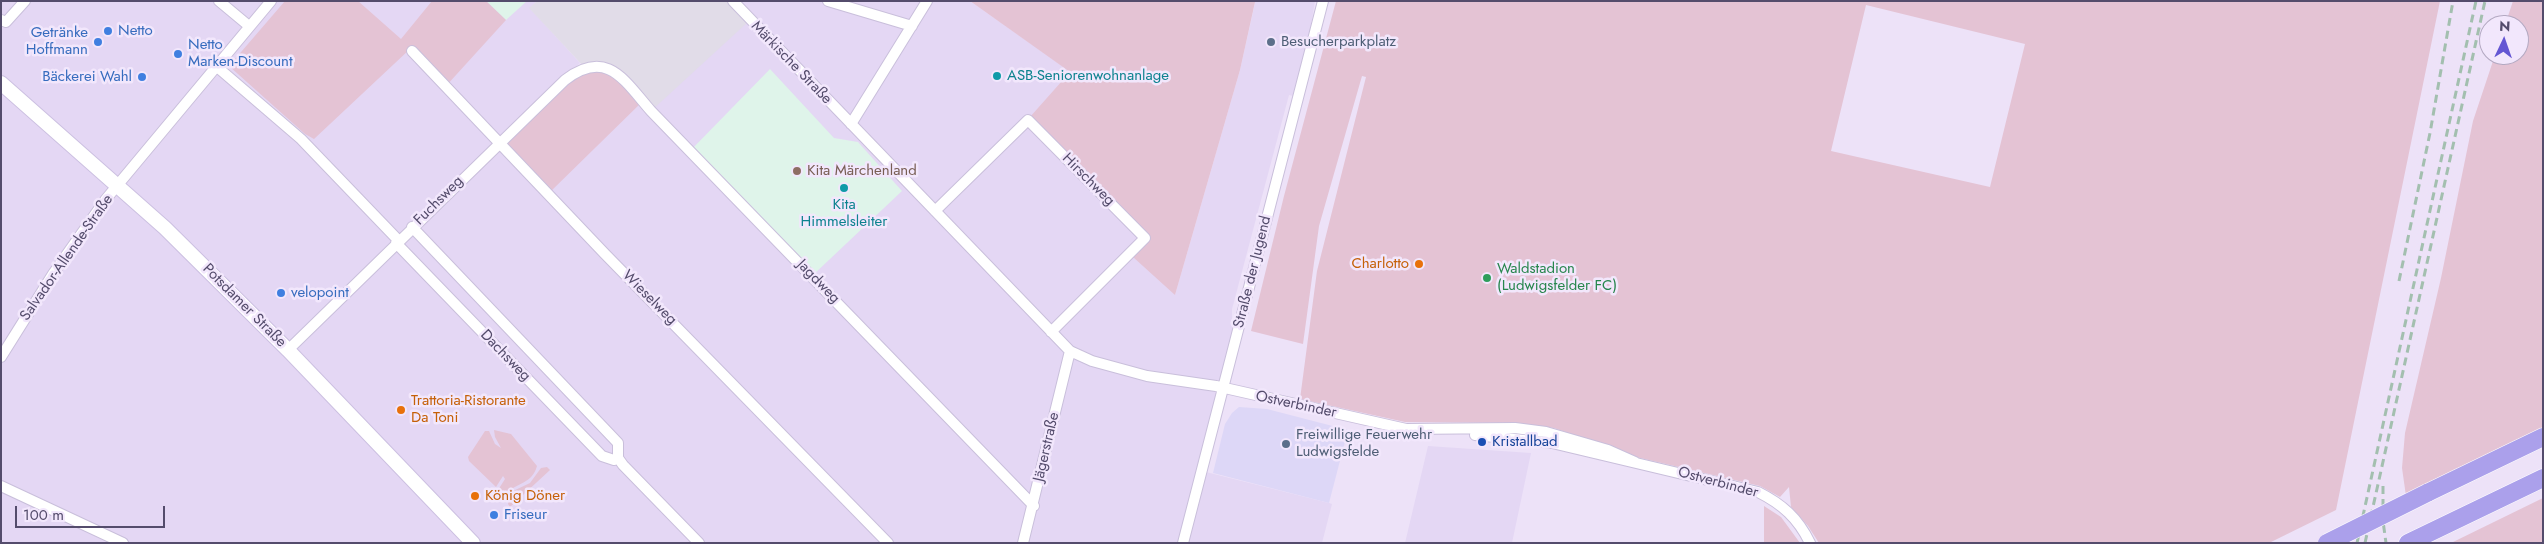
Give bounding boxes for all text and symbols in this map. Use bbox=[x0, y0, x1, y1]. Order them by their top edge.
north arrow bbox=[2479, 15, 2529, 65]
text: N bbox=[2499, 16, 2511, 36]
street label: Märkische Straße bbox=[747, 18, 835, 108]
place label: Netto bbox=[118, 22, 153, 40]
place label: Getränke Hoffmann bbox=[26, 24, 88, 59]
marker: Netto bbox=[102, 25, 114, 37]
place label: Besucherparkplatz bbox=[1281, 33, 1396, 51]
marker: Getränke Hoffmann bbox=[92, 36, 104, 48]
place label: Netto Marken-Discount bbox=[188, 36, 292, 71]
marker: Besucherparkplatz bbox=[1265, 36, 1277, 48]
marker: Netto Marken-Discount bbox=[172, 48, 184, 60]
place label: ASB-Seniorenwohnanlage bbox=[1007, 67, 1169, 85]
place label: Bäckerei Wahl bbox=[42, 68, 132, 86]
marker: ASB-Seniorenwohnanlage bbox=[991, 70, 1003, 82]
marker: Bäckerei Wahl bbox=[136, 71, 148, 83]
street label: Hirschweg bbox=[1058, 150, 1118, 210]
place label: Kita Märchenland bbox=[807, 162, 917, 180]
marker: Kita Märchenland bbox=[791, 165, 803, 177]
street label: Fuchsweg bbox=[411, 173, 467, 229]
marker: Kita Himmelsleiter bbox=[838, 182, 850, 194]
street label: Salvador-Allende-Straße bbox=[17, 191, 117, 325]
place label: Kita Himmelsleiter bbox=[801, 196, 887, 231]
street label: Straße der Jugend bbox=[1230, 214, 1276, 330]
place label: Charlotto bbox=[1351, 255, 1409, 273]
street label: Jagdweg bbox=[793, 256, 843, 308]
marker: Charlotto bbox=[1413, 258, 1425, 270]
street label: Potsdamer Straße bbox=[198, 260, 290, 352]
place label: Waldstadion (Ludwigsfelder FC) bbox=[1497, 260, 1617, 295]
street label: Wieselweg bbox=[618, 267, 680, 329]
marker: Waldstadion (Ludwigsfelder FC) bbox=[1481, 272, 1493, 284]
place label: velopoint bbox=[291, 284, 349, 302]
marker: velopoint bbox=[275, 287, 287, 299]
street label: Dachsweg bbox=[476, 326, 534, 386]
street label: Ostverbinder bbox=[1254, 388, 1338, 422]
place label: Trattoria-Ristorante Da Toni bbox=[411, 392, 526, 427]
marker: Trattoria-Ristorante Da Toni bbox=[395, 404, 407, 416]
street label: Jägerstraße bbox=[1030, 411, 1064, 483]
place label: Freiwillige Feuerwehr Ludwigsfelde bbox=[1296, 426, 1432, 461]
place label: Kristallbad bbox=[1492, 433, 1558, 451]
marker: Kristallbad bbox=[1476, 436, 1488, 448]
marker: Freiwillige Feuerwehr Ludwigsfelde bbox=[1280, 438, 1292, 450]
street label: Ostverbinder bbox=[1676, 464, 1760, 502]
place label: König Döner bbox=[485, 487, 565, 505]
marker: König Döner bbox=[469, 490, 481, 502]
scale bar bbox=[18, 496, 168, 528]
text: 100 m bbox=[23, 504, 64, 526]
place label: Friseur bbox=[504, 506, 547, 524]
marker: Friseur bbox=[488, 509, 500, 521]

